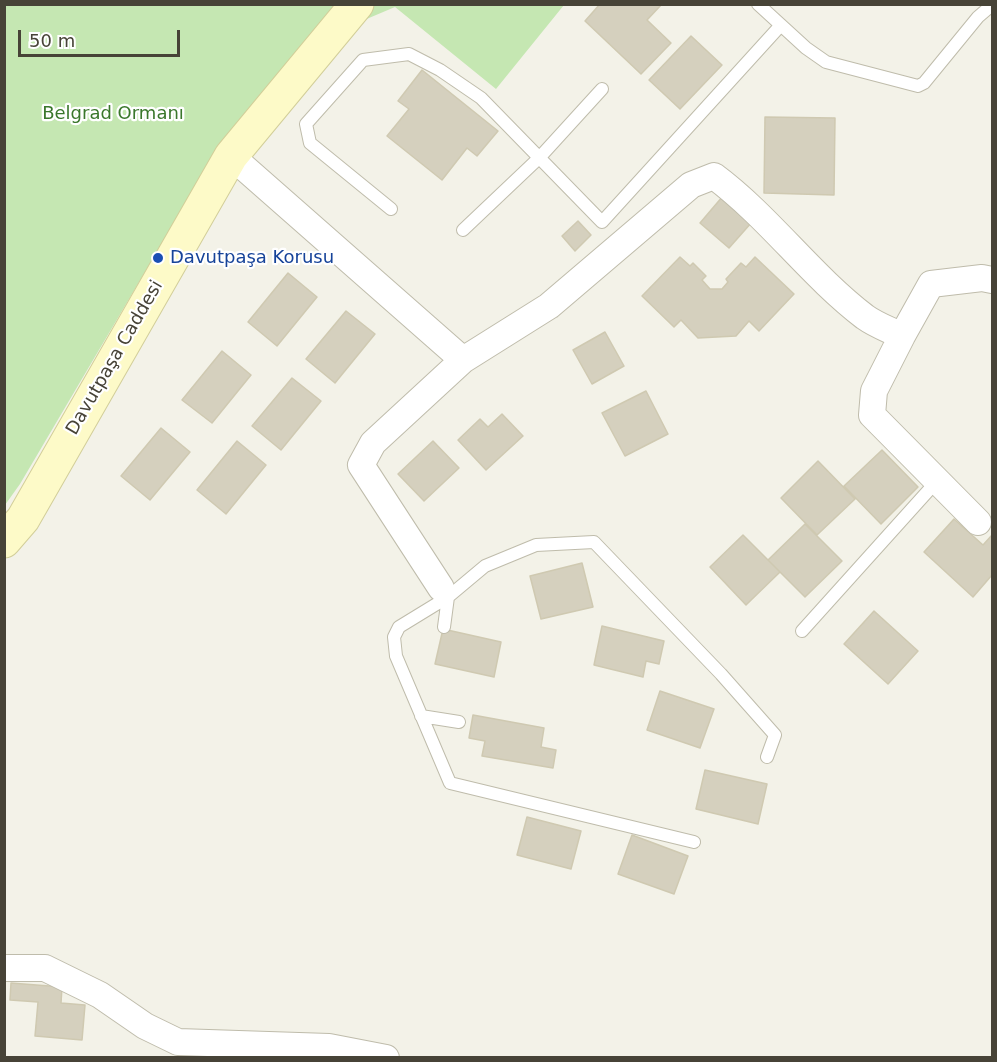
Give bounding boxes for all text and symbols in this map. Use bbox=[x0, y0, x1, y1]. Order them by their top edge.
scale bar bbox=[21, 18, 183, 56]
text: 50 m bbox=[29, 30, 75, 51]
park label: Belgrad Ormanı bbox=[42, 103, 184, 125]
place label: Davutpaşa Korusu bbox=[170, 247, 334, 269]
marker: Davutpaşa Korusu bbox=[151, 251, 165, 265]
street label: Davutpaşa Caddesi bbox=[62, 277, 168, 439]

